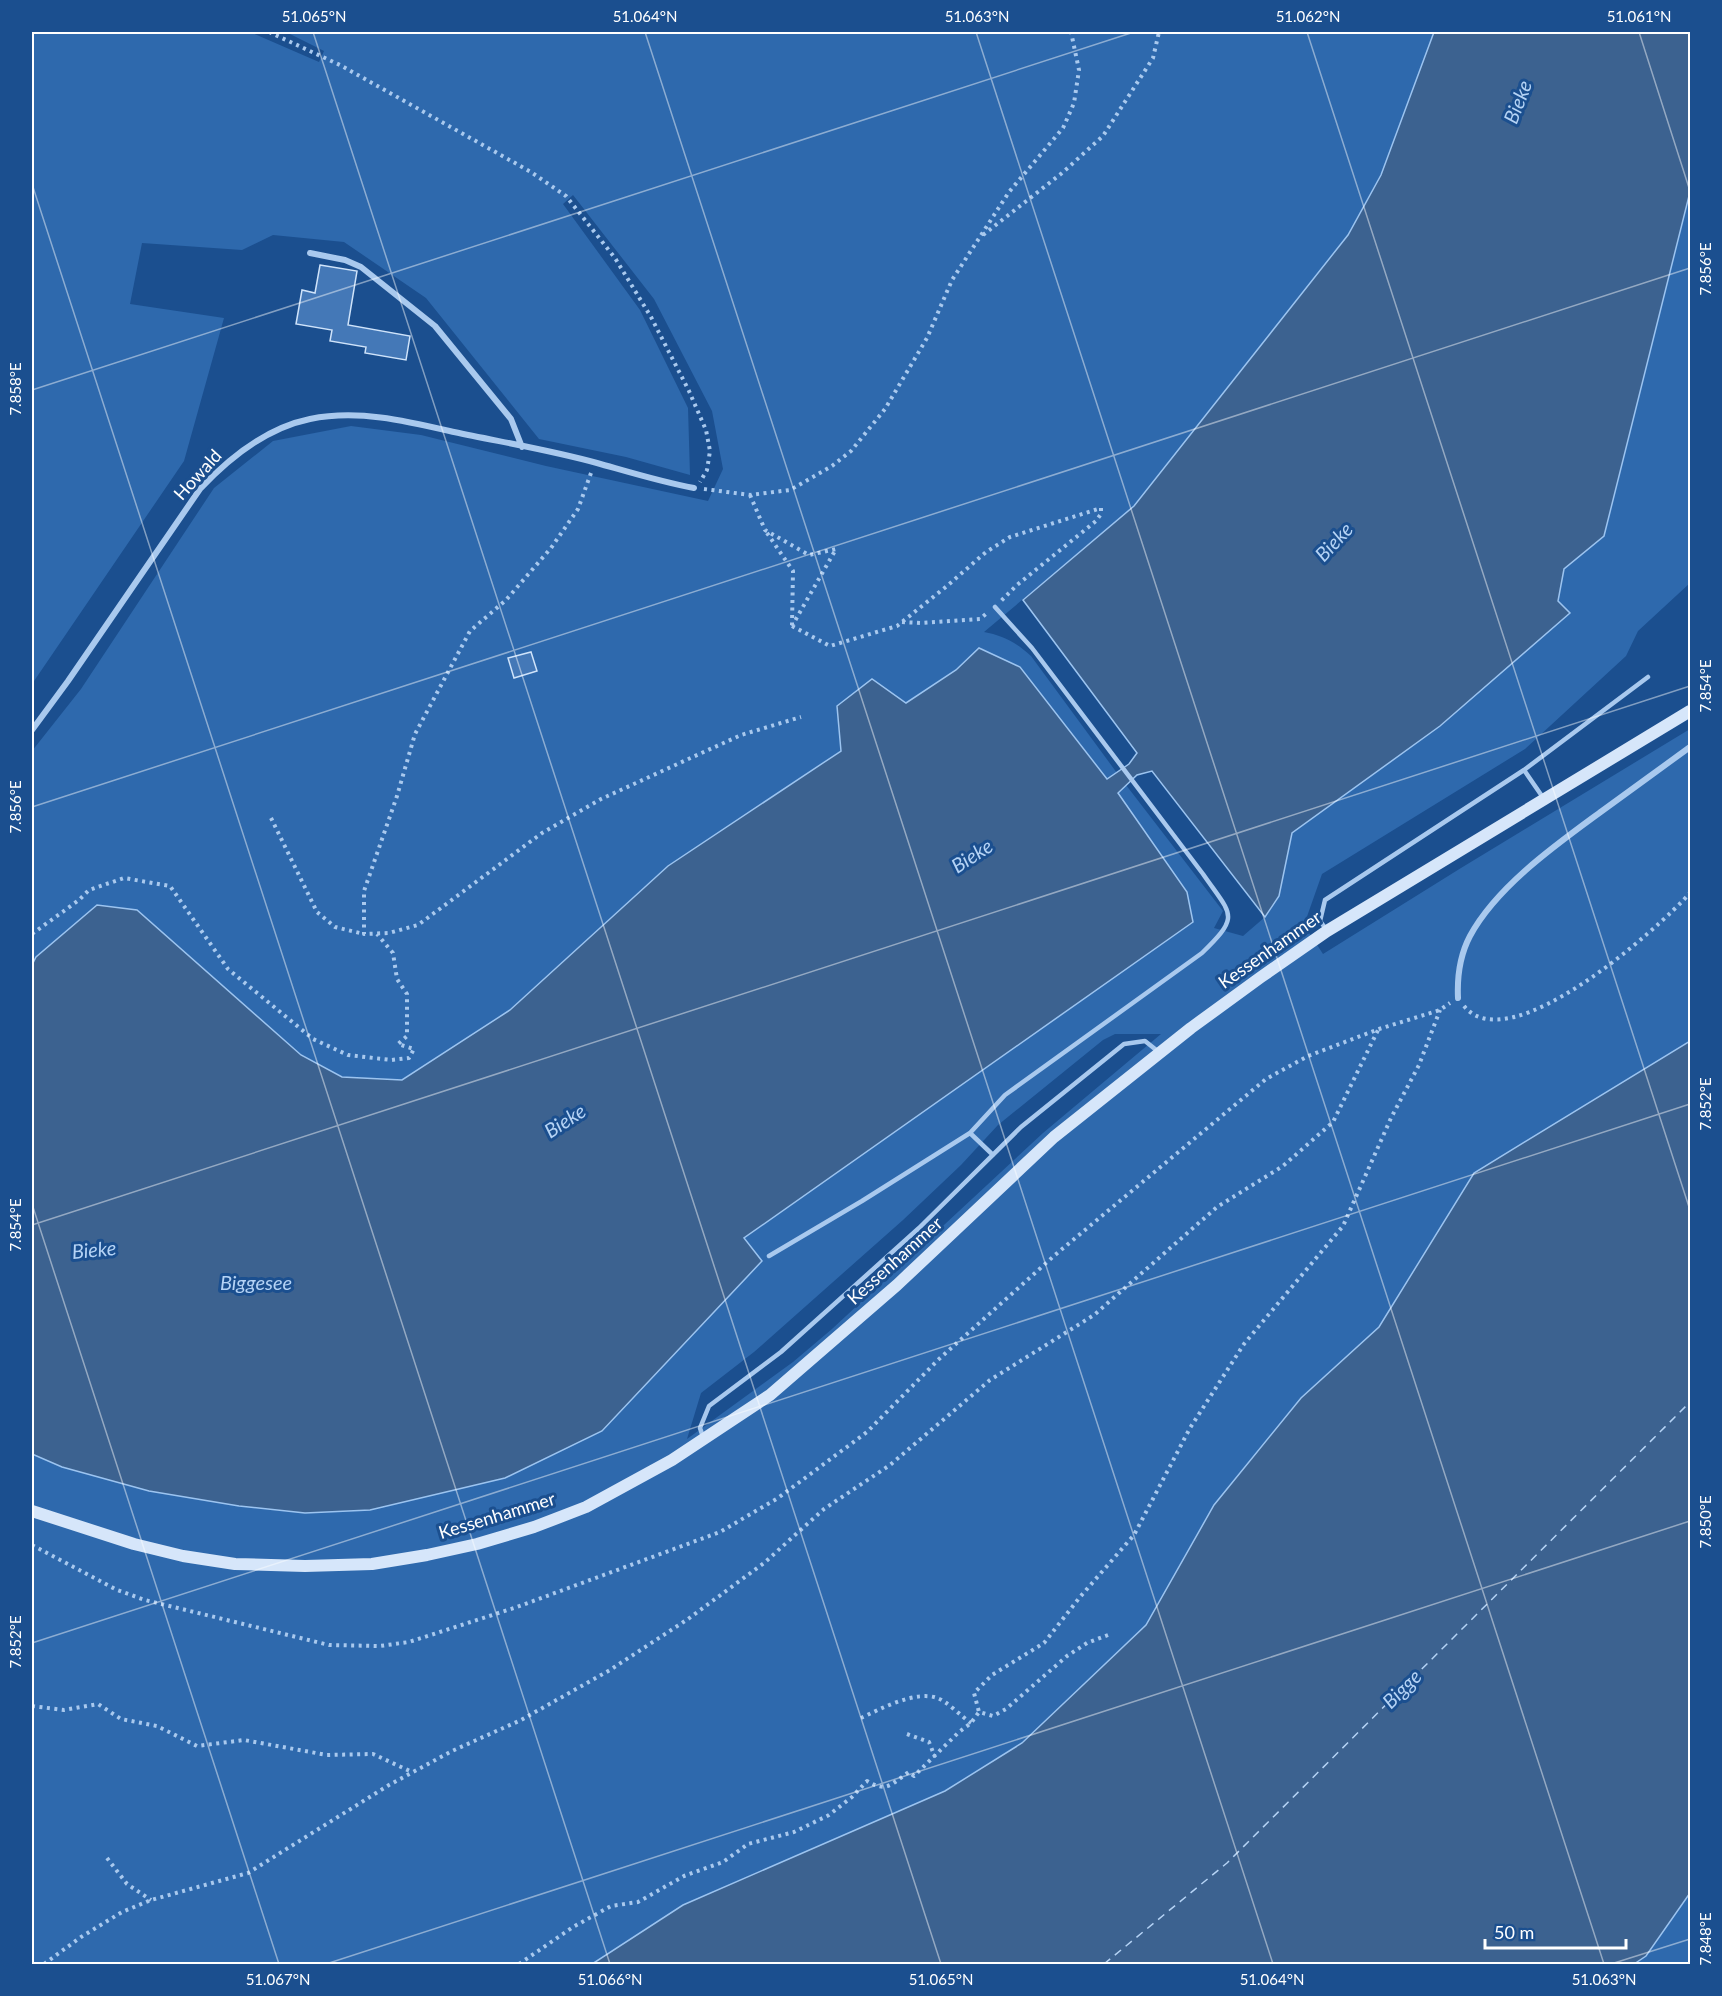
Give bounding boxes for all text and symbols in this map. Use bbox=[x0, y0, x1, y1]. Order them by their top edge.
text: 51.065°N bbox=[282, 7, 346, 25]
text: 51.064°N bbox=[613, 7, 677, 25]
text: 51.063°N bbox=[945, 7, 1009, 25]
text: 51.062°N bbox=[1276, 7, 1340, 25]
text: 51.061°N bbox=[1607, 7, 1671, 25]
water label: Bieke bbox=[1498, 77, 1536, 127]
text: 7.856°E bbox=[1696, 242, 1714, 296]
text: 7.858°E bbox=[6, 362, 24, 416]
street label: Howald bbox=[169, 444, 226, 504]
water label: Bieke bbox=[1309, 517, 1357, 566]
text: 7.854°E bbox=[1696, 659, 1714, 713]
text: 7.856°E bbox=[6, 780, 24, 834]
water label: Bieke bbox=[946, 833, 997, 877]
street label: Kessenhammer bbox=[1214, 905, 1325, 993]
text: 7.852°E bbox=[1696, 1077, 1714, 1131]
water label: Bieke bbox=[539, 1098, 590, 1142]
text: 7.854°E bbox=[6, 1198, 24, 1252]
street label: Kessenhammer bbox=[842, 1211, 947, 1309]
water label: Bieke bbox=[71, 1235, 117, 1263]
water label: Biggesee bbox=[220, 1270, 292, 1294]
street label: Kessenhammer bbox=[436, 1487, 558, 1543]
text: 7.850°E bbox=[1696, 1495, 1714, 1549]
text: 7.852°E bbox=[6, 1615, 24, 1669]
water label: Bigge bbox=[1377, 1664, 1426, 1713]
scale bar bbox=[1485, 1912, 1626, 1950]
text: 7.848°E bbox=[1696, 1912, 1714, 1966]
text: 50 m bbox=[1494, 1921, 1534, 1943]
text: 51.067°N bbox=[246, 1970, 310, 1988]
text: 51.066°N bbox=[578, 1970, 642, 1988]
text: 51.065°N bbox=[909, 1970, 973, 1988]
text: 51.064°N bbox=[1240, 1970, 1304, 1988]
text: 51.063°N bbox=[1572, 1970, 1636, 1988]

